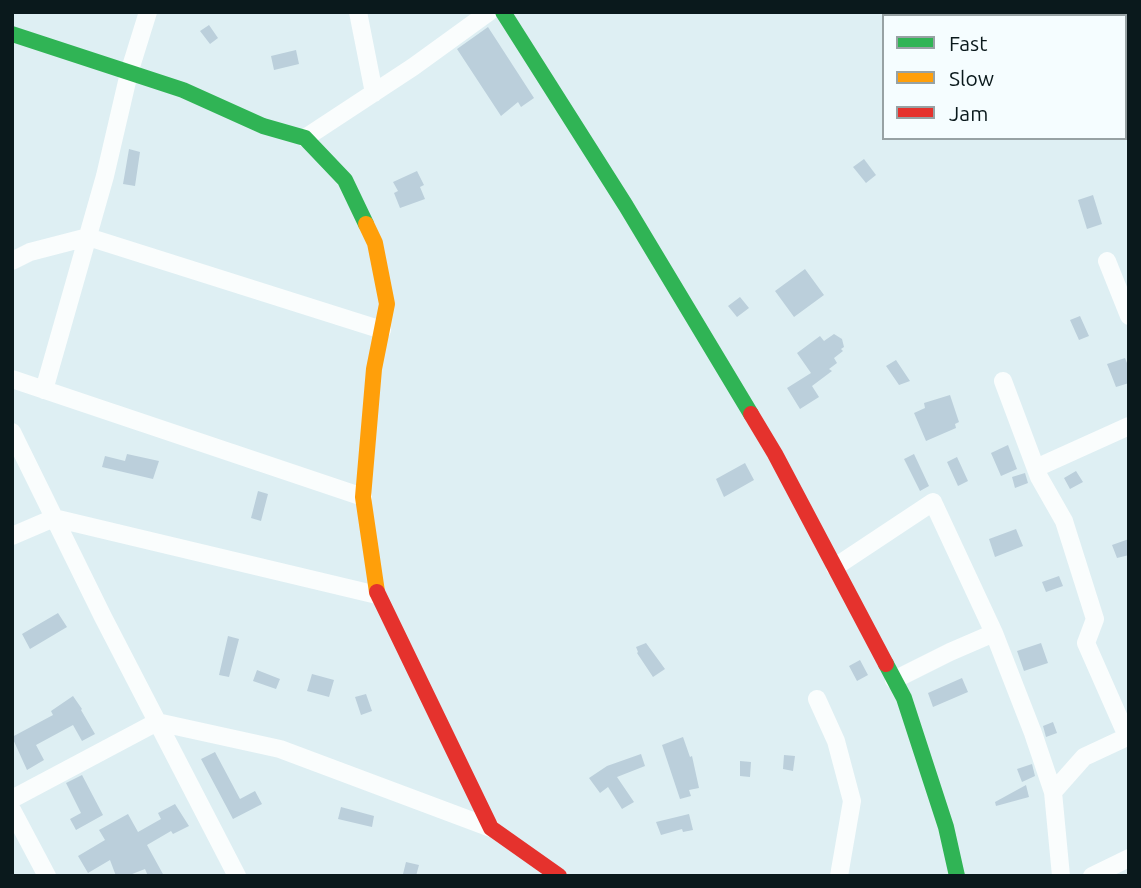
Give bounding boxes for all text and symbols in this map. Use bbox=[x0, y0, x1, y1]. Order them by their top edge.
legend bbox=[882, 14, 1127, 140]
text: Fast bbox=[949, 31, 987, 55]
text: Slow bbox=[949, 66, 994, 90]
text: Jam bbox=[949, 101, 988, 125]

